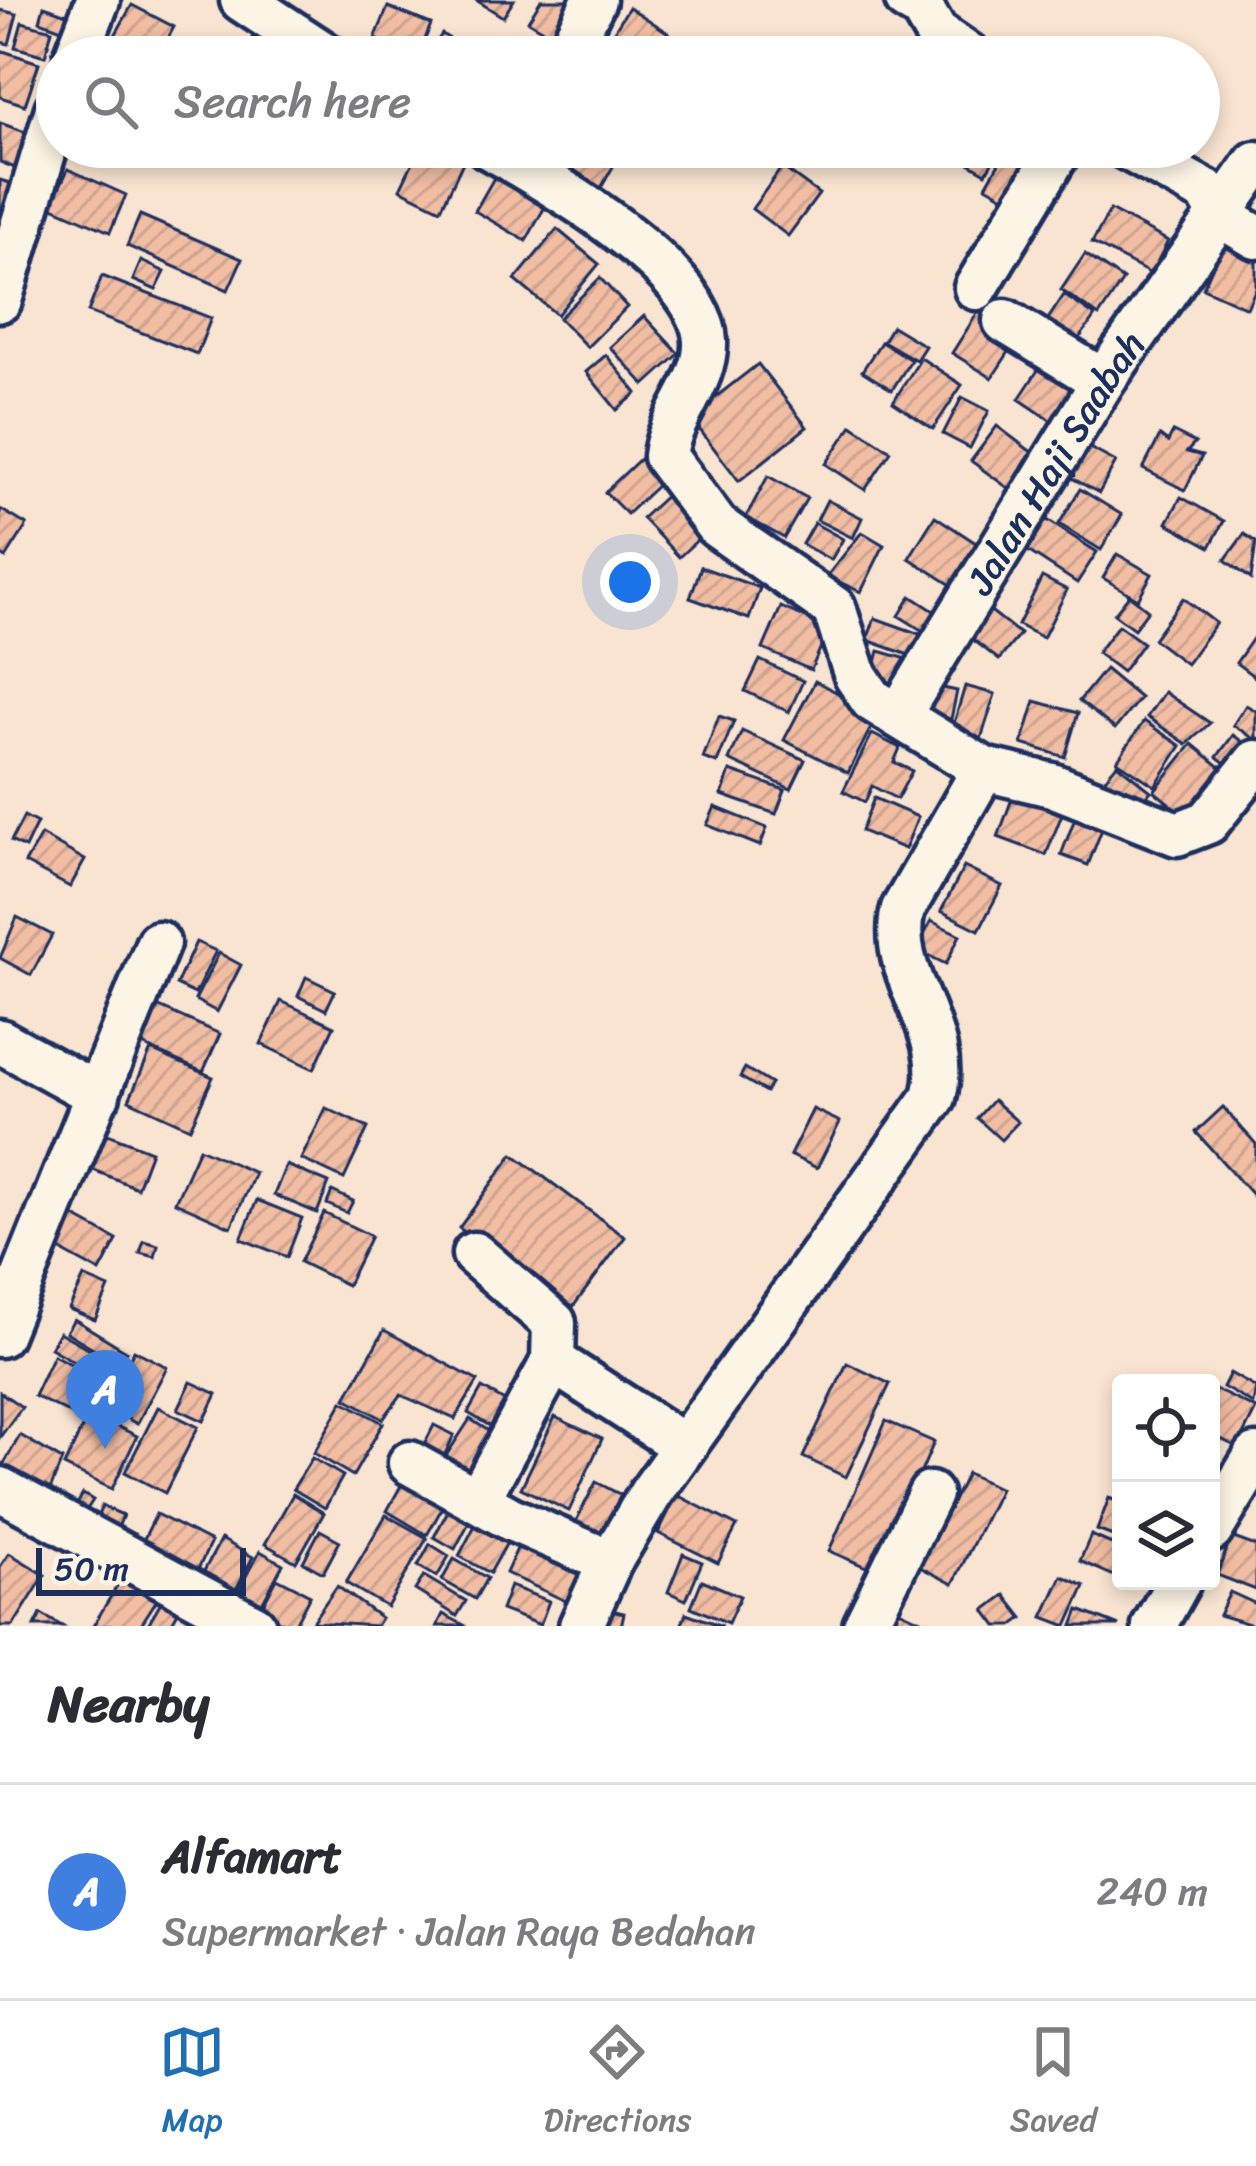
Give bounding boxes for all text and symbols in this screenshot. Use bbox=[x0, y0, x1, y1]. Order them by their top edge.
search box bbox=[36, 36, 1220, 168]
text: Search here bbox=[174, 62, 411, 142]
icon: search bbox=[78, 69, 144, 135]
street label: Jalan Haji Saabah bbox=[945, 316, 1164, 610]
your location bbox=[600, 552, 660, 612]
pin: A bbox=[66, 1350, 144, 1449]
map controls bbox=[1112, 1374, 1220, 1590]
button: locate bbox=[1112, 1374, 1220, 1482]
button: layers bbox=[1112, 1482, 1220, 1590]
text: 50 m bbox=[54, 1540, 129, 1598]
scale bar bbox=[36, 1542, 246, 1595]
text: Nearby bbox=[48, 1659, 209, 1749]
text: Alfamart bbox=[162, 1817, 342, 1897]
text: A bbox=[74, 1857, 100, 1926]
text: 240 m bbox=[1096, 1857, 1208, 1926]
text: Supermarket · Jalan Raya Bedahan bbox=[162, 1897, 756, 1966]
tab: Map bbox=[159, 2019, 225, 2149]
tab: Directions bbox=[544, 2019, 691, 2149]
tab: Saved bbox=[1010, 2019, 1097, 2149]

